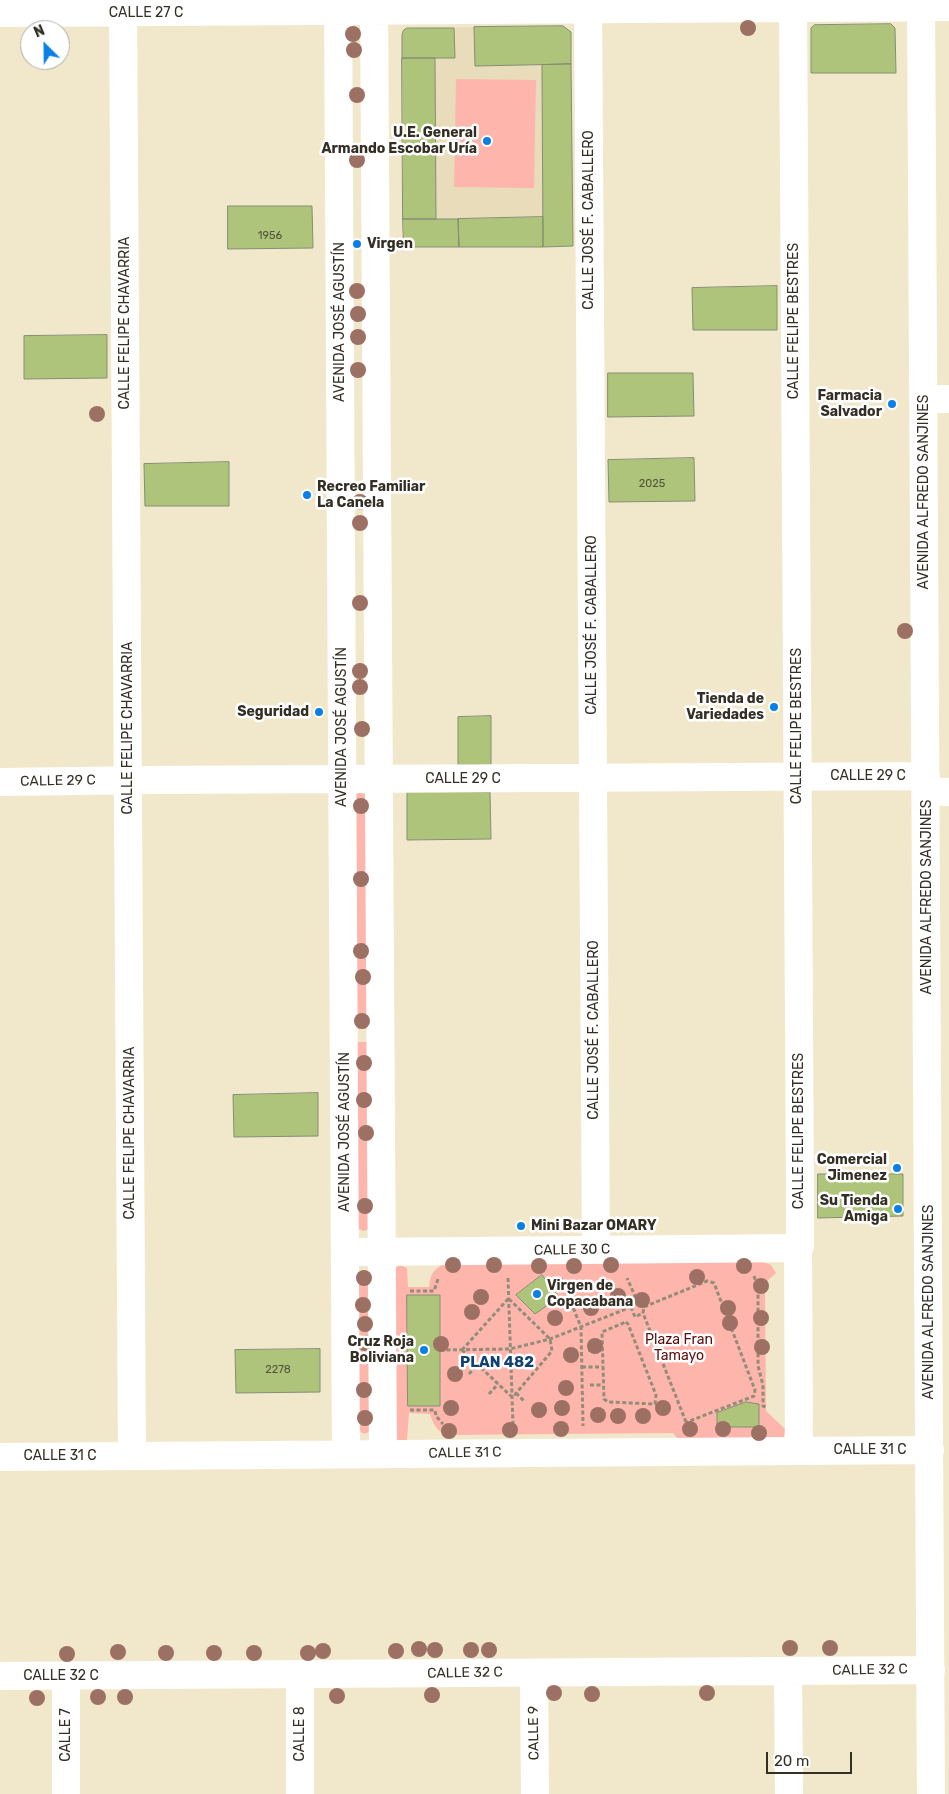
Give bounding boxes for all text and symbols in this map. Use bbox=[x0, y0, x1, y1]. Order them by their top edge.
street label: CALLE 27 C bbox=[109, 5, 183, 21]
north arrow bbox=[20, 20, 70, 70]
text: N bbox=[31, 22, 47, 41]
place label: U.E. General Armando Escobar Uría bbox=[321, 125, 477, 158]
street label: CALLE JOSÉ F. CABALLERO bbox=[581, 130, 597, 310]
marker: U.E. General Armando Escobar Uría bbox=[481, 135, 493, 147]
house number: 1956 bbox=[258, 229, 282, 243]
place label: Virgen bbox=[367, 236, 413, 252]
street label: CALLE FELIPE CHAVARRIA bbox=[117, 237, 133, 409]
marker: Virgen bbox=[351, 238, 363, 250]
street label: AVENIDA JOSÉ AGUSTÍN bbox=[332, 242, 348, 402]
street label: CALLE FELIPE BESTRES bbox=[786, 243, 802, 399]
place label: Farmacia Salvador bbox=[817, 388, 882, 421]
street label: AVENIDA ALFREDO SANJINES bbox=[916, 394, 932, 590]
marker: Farmacia Salvador bbox=[886, 398, 898, 410]
house number: 2025 bbox=[639, 477, 665, 491]
place label: Recreo Familiar La Canela bbox=[317, 479, 425, 512]
marker: Recreo Familiar La Canela bbox=[301, 489, 313, 501]
street label: CALLE JOSÉ F. CABALLERO bbox=[584, 535, 600, 715]
street label: CALLE FELIPE CHAVARRIA bbox=[120, 642, 136, 814]
street label: AVENIDA JOSÉ AGUSTÍN bbox=[334, 647, 350, 807]
street label: CALLE FELIPE BESTRES bbox=[789, 648, 805, 804]
place label: Tienda de Variedades bbox=[686, 691, 764, 724]
marker: Tienda de Variedades bbox=[768, 701, 780, 713]
place label: Seguridad bbox=[237, 704, 309, 720]
marker: Seguridad bbox=[313, 706, 325, 718]
street label: CALLE 29 C bbox=[830, 768, 906, 784]
street label: CALLE 29 C bbox=[425, 771, 501, 787]
street label: CALLE 29 C bbox=[20, 772, 96, 790]
street label: AVENIDA ALFREDO SANJINES bbox=[919, 799, 935, 995]
street label: CALLE JOSÉ F. CABALLERO bbox=[586, 940, 602, 1120]
street label: CALLE FELIPE CHAVARRIA bbox=[122, 1047, 138, 1219]
street label: AVENIDA JOSÉ AGUSTÍN bbox=[337, 1052, 353, 1212]
street label: CALLE FELIPE BESTRES bbox=[791, 1053, 807, 1209]
place label: Comercial Jimenez bbox=[817, 1152, 887, 1184]
marker: Comercial Jimenez bbox=[891, 1162, 903, 1174]
place label: Su Tienda Amiga bbox=[820, 1193, 888, 1226]
marker: Su Tienda Amiga bbox=[892, 1203, 904, 1215]
street label: AVENIDA ALFREDO SANJINES bbox=[921, 1204, 937, 1400]
place label: Mini Bazar OMARY bbox=[531, 1218, 656, 1234]
marker: Mini Bazar OMARY bbox=[515, 1220, 527, 1232]
street label: CALLE 30 C bbox=[534, 1241, 610, 1259]
place label: Virgen de Copacabana bbox=[547, 1278, 633, 1310]
marker: Virgen de Copacabana bbox=[531, 1288, 543, 1300]
park label: Plaza Fran Tamayo bbox=[645, 1332, 713, 1364]
place label: Cruz Roja Boliviana bbox=[347, 1334, 414, 1366]
marker: Cruz Roja Boliviana bbox=[418, 1344, 430, 1356]
district label: PLAN 482 bbox=[460, 1354, 534, 1372]
house number: 2278 bbox=[265, 1363, 291, 1377]
street label: CALLE 31 C bbox=[833, 1442, 907, 1458]
street label: CALLE 31 C bbox=[428, 1444, 502, 1462]
street label: CALLE 31 C bbox=[23, 1448, 97, 1464]
street label: CALLE 32 C bbox=[832, 1661, 908, 1679]
street label: CALLE 32 C bbox=[427, 1664, 503, 1682]
street label: CALLE 32 C bbox=[23, 1668, 99, 1684]
street label: CALLE 8 bbox=[292, 1706, 308, 1762]
street label: CALLE 9 bbox=[525, 1706, 543, 1760]
street label: CALLE 7 bbox=[58, 1708, 74, 1762]
scale bar bbox=[769, 1742, 855, 1774]
text: 20 m bbox=[774, 1752, 809, 1770]

